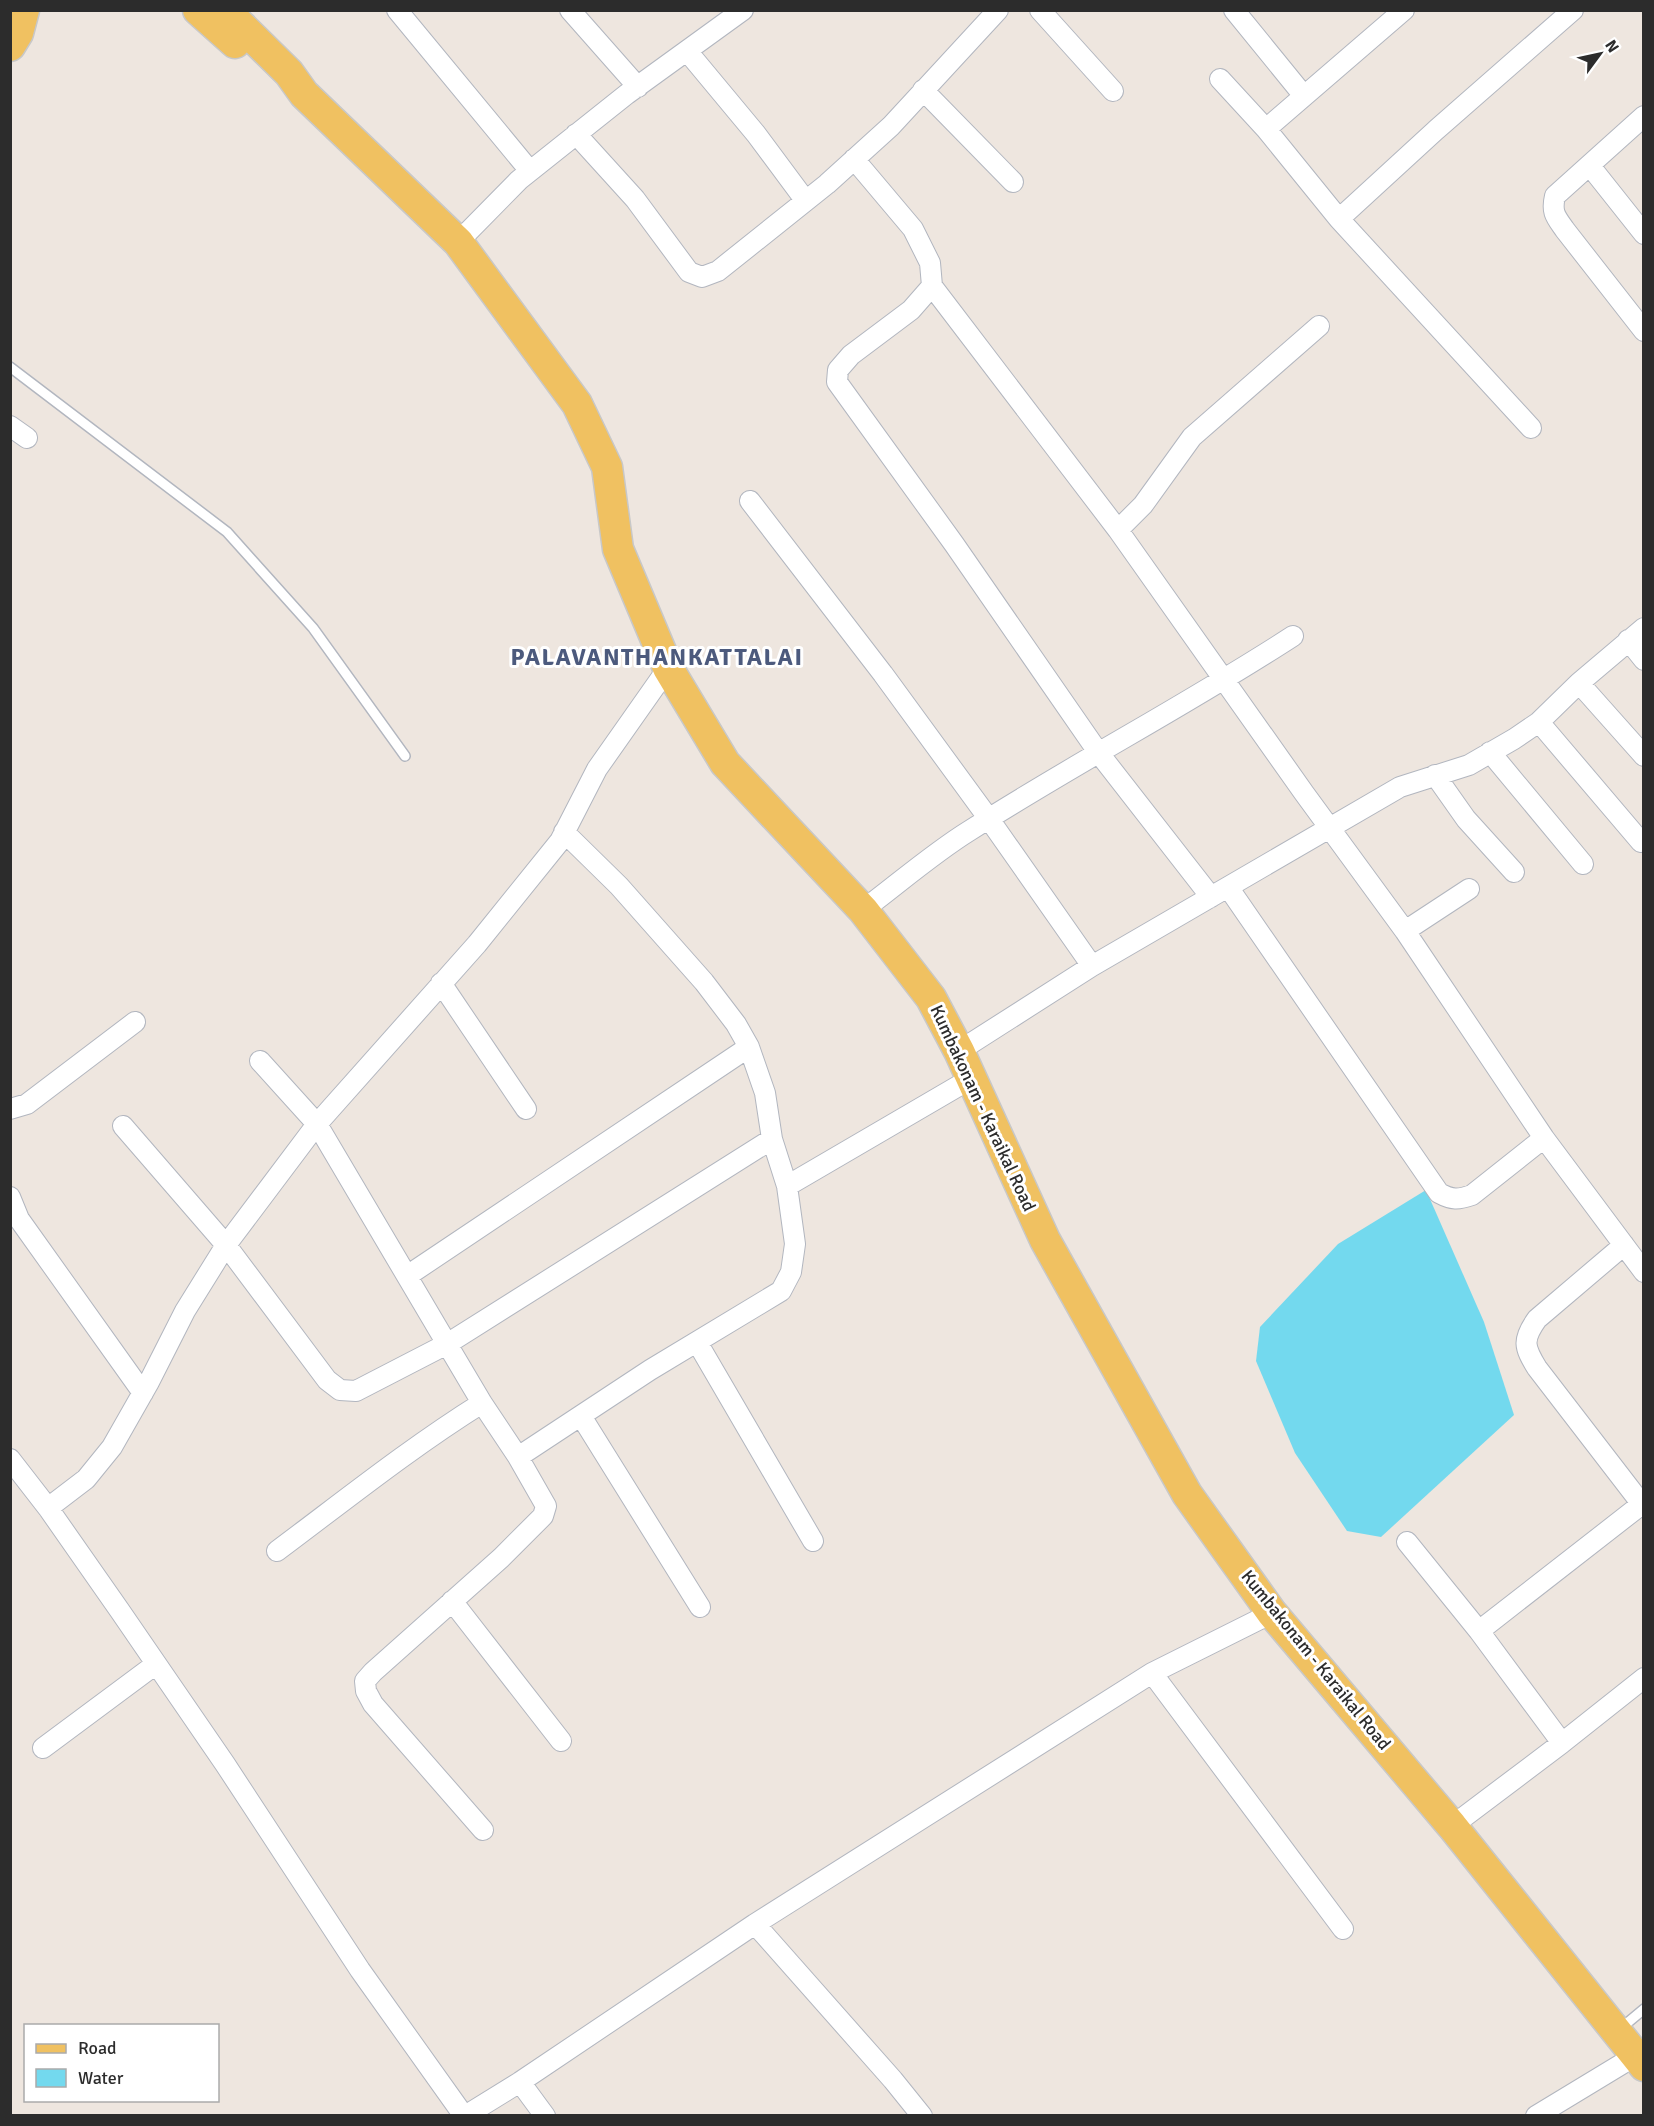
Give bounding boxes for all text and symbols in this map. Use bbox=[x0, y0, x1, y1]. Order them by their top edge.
north arrow bbox=[1570, 24, 1630, 84]
text: N bbox=[1600, 36, 1623, 56]
district label: PALAVANTHANKATTALAI bbox=[511, 642, 803, 672]
street label: Kumbakonam - Karaikal Road bbox=[925, 1001, 1041, 1215]
street label: Kumbakonam - Karaikal Road bbox=[1237, 1566, 1395, 1754]
legend bbox=[24, 2024, 219, 2102]
text: Road bbox=[78, 2037, 117, 2059]
text: Water bbox=[78, 2067, 124, 2089]

